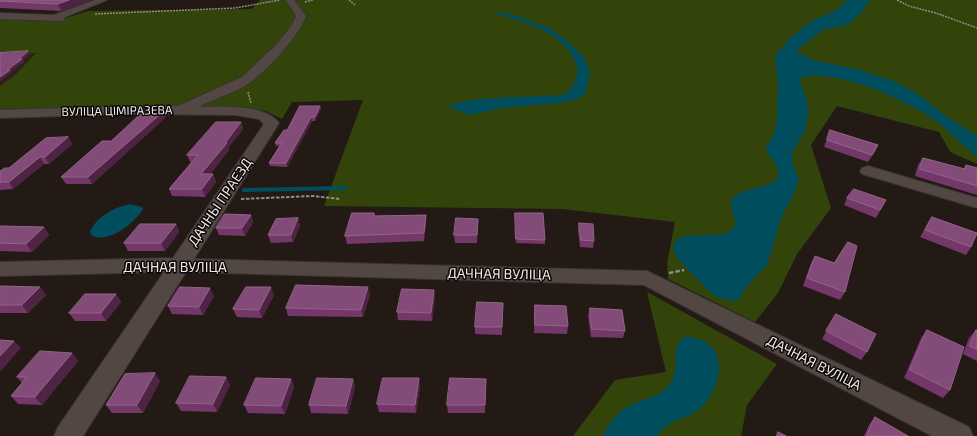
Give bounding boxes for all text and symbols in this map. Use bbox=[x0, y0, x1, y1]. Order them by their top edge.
street label: ВУЛІЦА ЦІМІРАЗЕВА bbox=[61, 103, 173, 119]
street label: ДАЧНЫ ПРАЕЗД bbox=[184, 155, 256, 249]
street label: ДАЧНАЯ ВУЛІЦА bbox=[123, 259, 227, 275]
street label: ДАЧНАЯ ВУЛІЦА bbox=[447, 265, 551, 283]
street label: ДАЧНАЯ ВУЛІЦА bbox=[764, 332, 864, 394]

